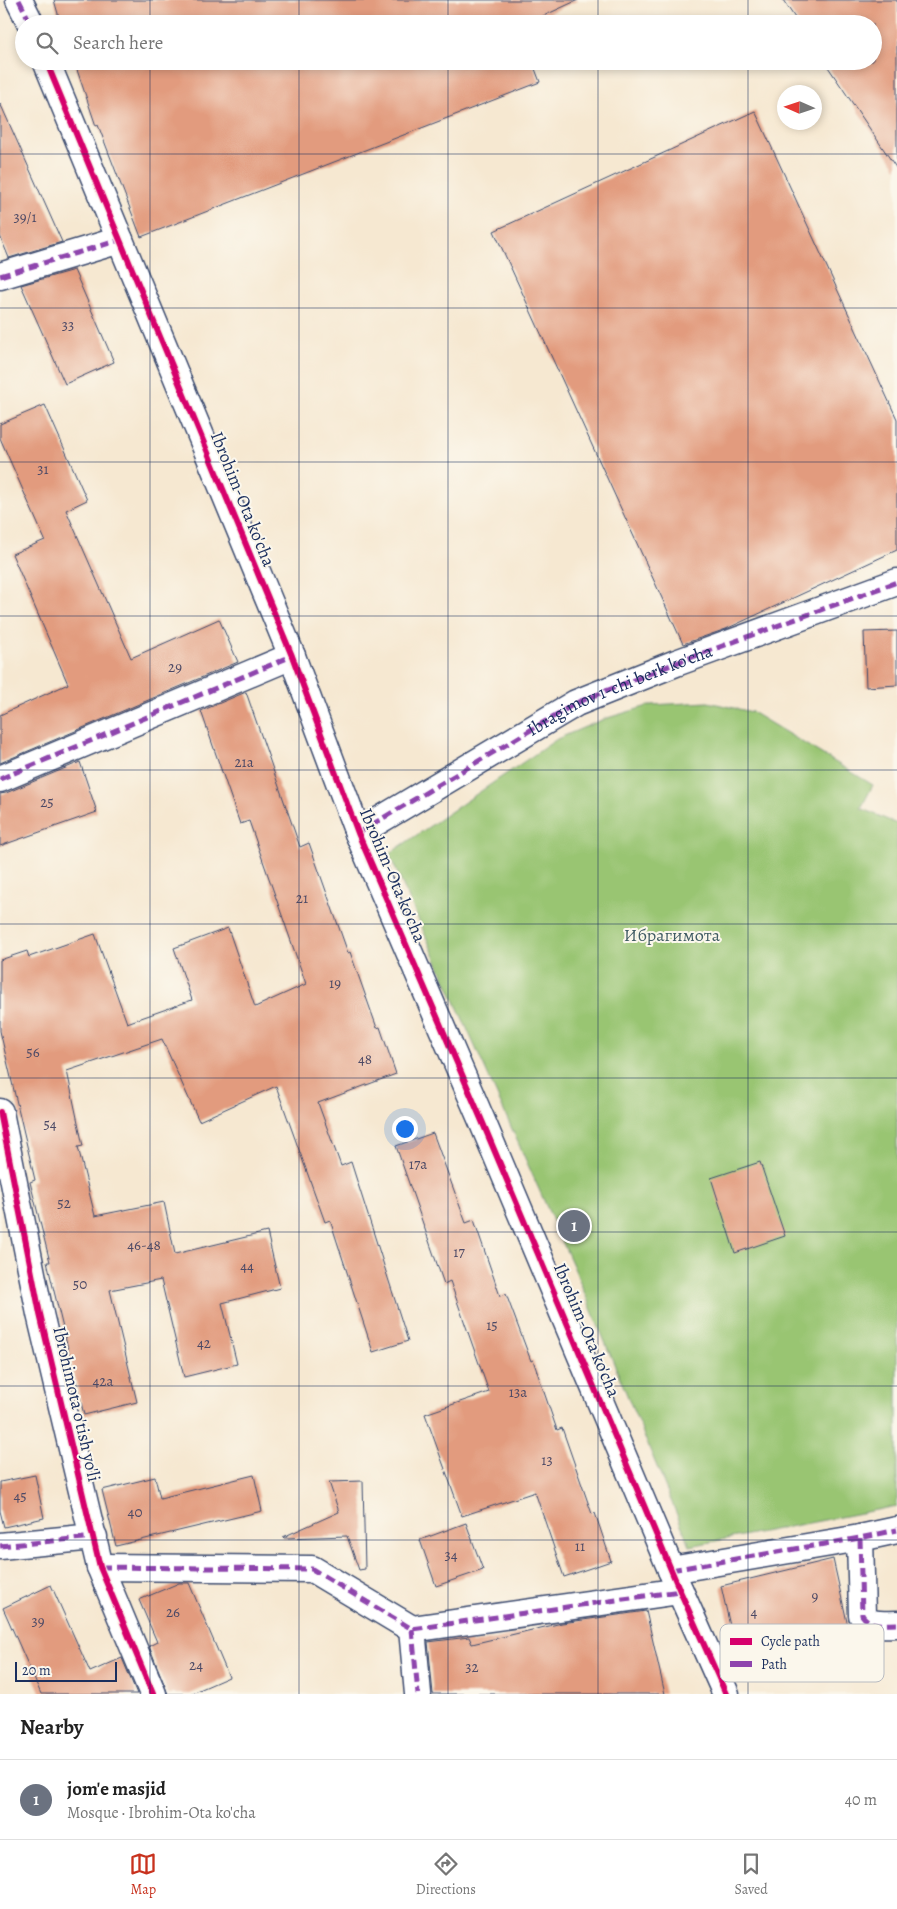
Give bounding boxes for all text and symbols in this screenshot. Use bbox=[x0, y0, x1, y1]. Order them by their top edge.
search box bbox=[15, 15, 882, 70]
icon: search bbox=[33, 29, 61, 57]
text: Search here bbox=[73, 30, 163, 56]
north arrow bbox=[777, 85, 822, 130]
house number: 39/1 bbox=[13, 207, 37, 227]
house number: 33 bbox=[62, 315, 74, 335]
street label: Ibrohim-Ota ko'cha bbox=[205, 428, 281, 571]
house number: 31 bbox=[37, 459, 49, 479]
street label: Ibragimov 1-chi berk ko'cha bbox=[522, 638, 716, 742]
house number: 29 bbox=[168, 657, 182, 677]
house number: 21a bbox=[234, 752, 254, 772]
house number: 25 bbox=[40, 792, 54, 812]
street label: Ibrohim-Ota ko'cha bbox=[354, 804, 432, 946]
house number: 21 bbox=[296, 888, 308, 908]
park label: Ибрагимота bbox=[624, 923, 721, 947]
house number: 19 bbox=[329, 973, 341, 993]
house number: 56 bbox=[26, 1042, 40, 1062]
house number: 48 bbox=[358, 1049, 372, 1069]
house number: 54 bbox=[43, 1114, 57, 1134]
your location bbox=[392, 1116, 418, 1142]
house number: 17a bbox=[409, 1154, 427, 1174]
house number: 52 bbox=[57, 1193, 71, 1213]
pin: 1 bbox=[558, 1207, 590, 1245]
house number: 46-48 bbox=[127, 1235, 161, 1255]
house number: 17 bbox=[453, 1242, 465, 1262]
house number: 44 bbox=[240, 1256, 254, 1276]
street label: Ibrohim-Ota ko'cha bbox=[548, 1259, 626, 1401]
house number: 50 bbox=[73, 1274, 87, 1294]
house number: 15 bbox=[486, 1315, 498, 1335]
street label: Ibrohimota o'tish yo'li bbox=[47, 1324, 107, 1484]
house number: 42 bbox=[197, 1333, 211, 1353]
house number: 42a bbox=[93, 1371, 113, 1391]
house number: 13a bbox=[509, 1382, 527, 1402]
house number: 13 bbox=[541, 1450, 553, 1470]
house number: 45 bbox=[13, 1486, 27, 1506]
house number: 40 bbox=[128, 1502, 142, 1522]
house number: 11 bbox=[575, 1536, 585, 1556]
house number: 34 bbox=[444, 1545, 458, 1565]
house number: 9 bbox=[812, 1586, 819, 1606]
house number: 26 bbox=[166, 1602, 180, 1622]
house number: 4 bbox=[751, 1602, 758, 1622]
house number: 39 bbox=[31, 1611, 45, 1631]
legend bbox=[720, 1624, 884, 1682]
text: Cycle path bbox=[761, 1632, 821, 1651]
house number: 24 bbox=[189, 1655, 203, 1675]
text: Path bbox=[761, 1655, 788, 1674]
house number: 32 bbox=[465, 1657, 479, 1677]
scale bar bbox=[15, 1659, 118, 1682]
text: 20 m bbox=[22, 1661, 51, 1680]
text: Nearby bbox=[20, 1713, 83, 1741]
text: jom'e masjid bbox=[67, 1776, 166, 1802]
text: 1 bbox=[33, 1789, 39, 1811]
text: 40 m bbox=[845, 1789, 877, 1811]
text: Mosque · Ibrohim-Ota ko'cha bbox=[67, 1802, 256, 1824]
tab: Map bbox=[129, 1850, 157, 1899]
tab: Directions bbox=[416, 1850, 476, 1899]
tab: Saved bbox=[735, 1850, 768, 1899]

